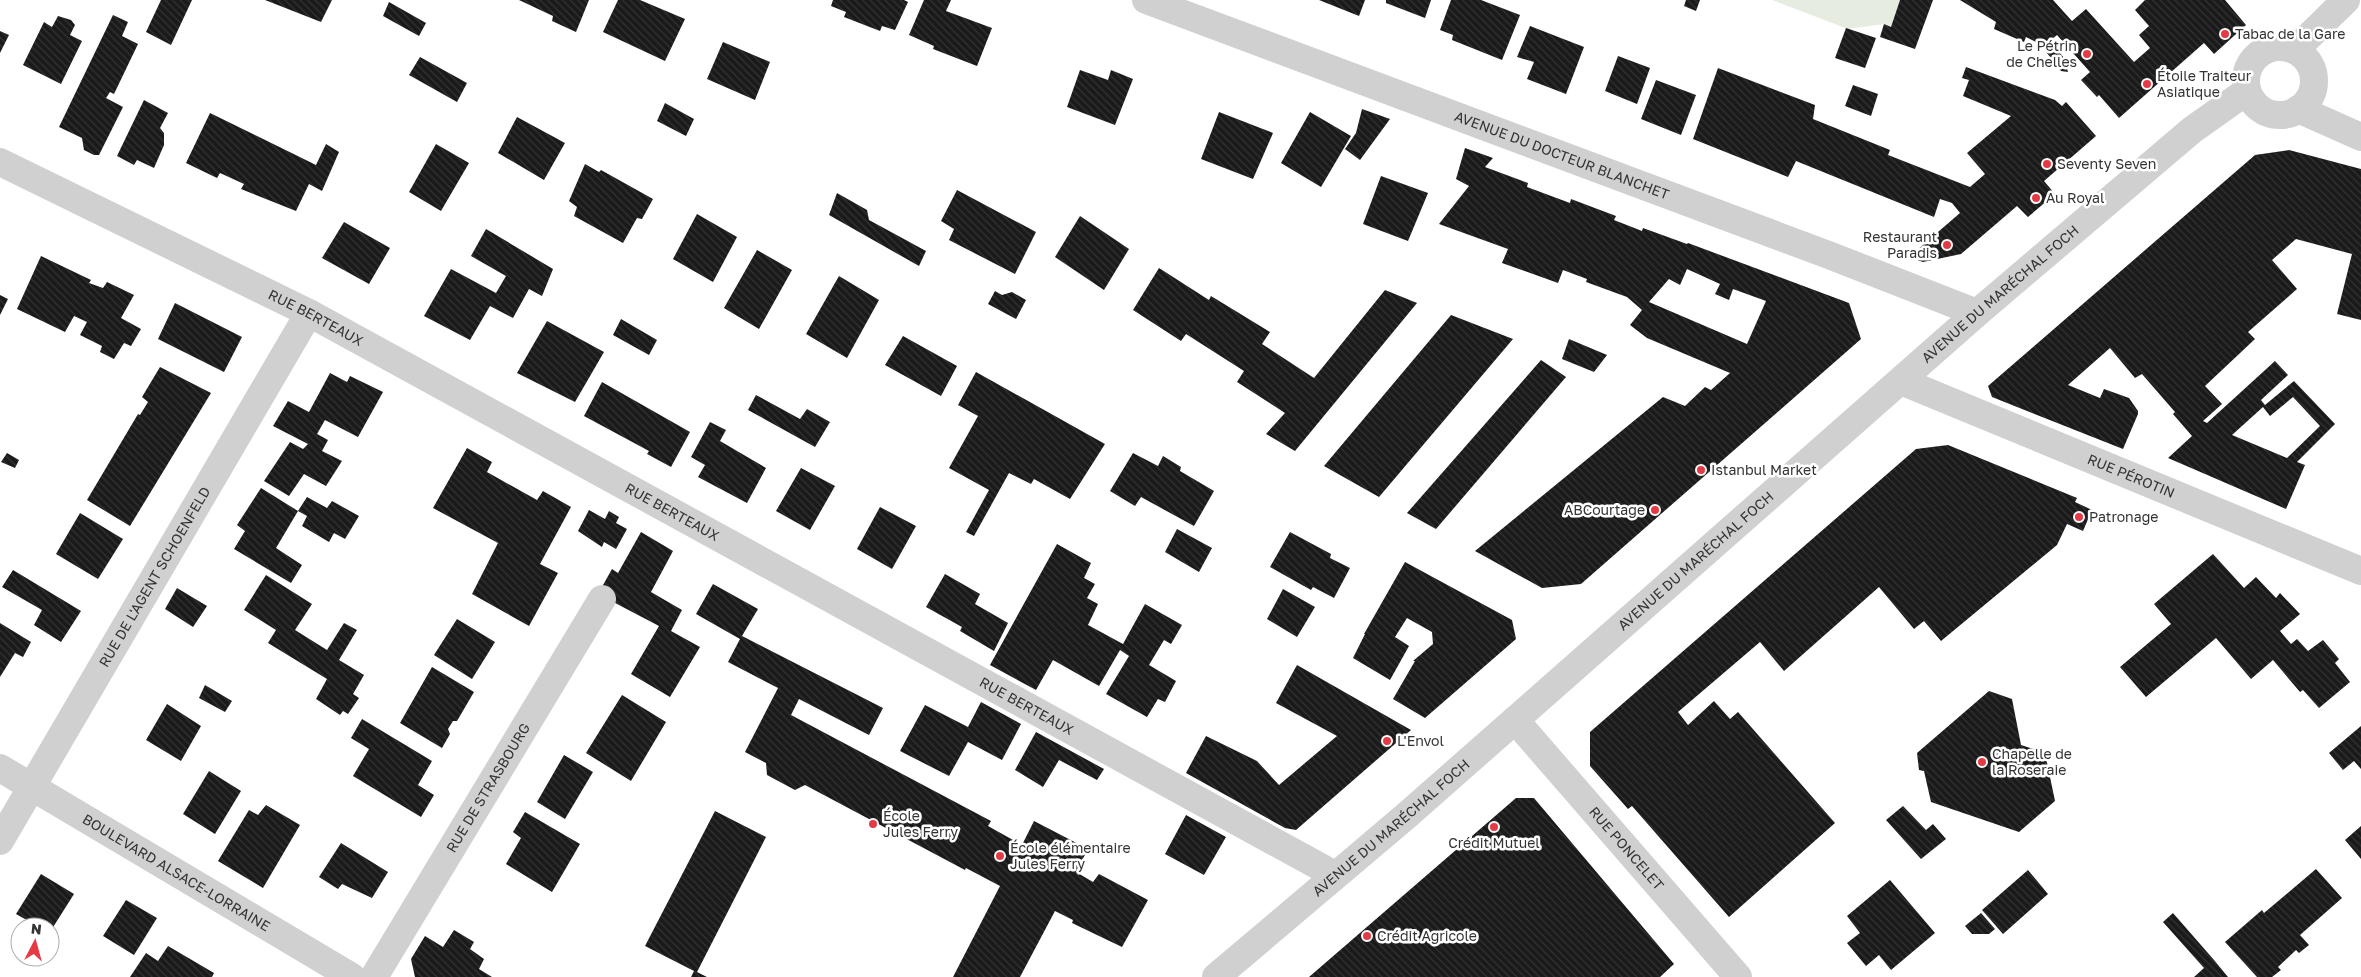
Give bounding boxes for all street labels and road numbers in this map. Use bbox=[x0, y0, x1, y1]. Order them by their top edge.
street label: AVENUE DU DOCTEUR BLANCHET bbox=[1452, 107, 1672, 203]
street label: AVENUE DU MARÉCHAL FOCH bbox=[1918, 221, 2082, 366]
street label: RUE BERTEAUX bbox=[266, 285, 366, 349]
street label: RUE PÉROTIN bbox=[2085, 450, 2177, 501]
street label: RUE BERTEAUX bbox=[622, 479, 722, 544]
street label: RUE DE L'AGENT SCHOENFELD bbox=[95, 484, 213, 670]
street label: AVENUE DU MARÉCHAL FOCH bbox=[1614, 487, 1777, 634]
street label: RUE BERTEAUX bbox=[977, 673, 1077, 738]
street label: RUE DE STRASBOURG bbox=[442, 720, 533, 855]
street label: AVENUE DU MARÉCHAL FOCH bbox=[1309, 755, 1473, 900]
street label: RUE PONCELET bbox=[1586, 803, 1668, 894]
street label: BOULEVARD ALSACE-LORRAINE bbox=[80, 810, 273, 934]

